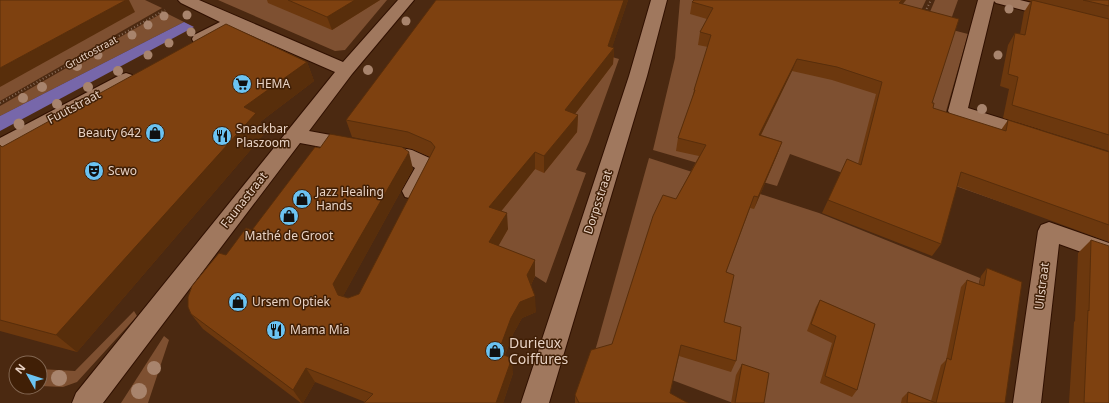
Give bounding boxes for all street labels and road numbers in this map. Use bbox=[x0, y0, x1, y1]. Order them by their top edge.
street label: Gruttostraat bbox=[62, 32, 120, 72]
street label: Fuutstraat bbox=[44, 85, 104, 128]
street label: Faunastraat bbox=[216, 167, 271, 231]
street label: Dorpsstraat bbox=[579, 167, 616, 236]
street label: Uilstraat bbox=[1030, 261, 1053, 311]

